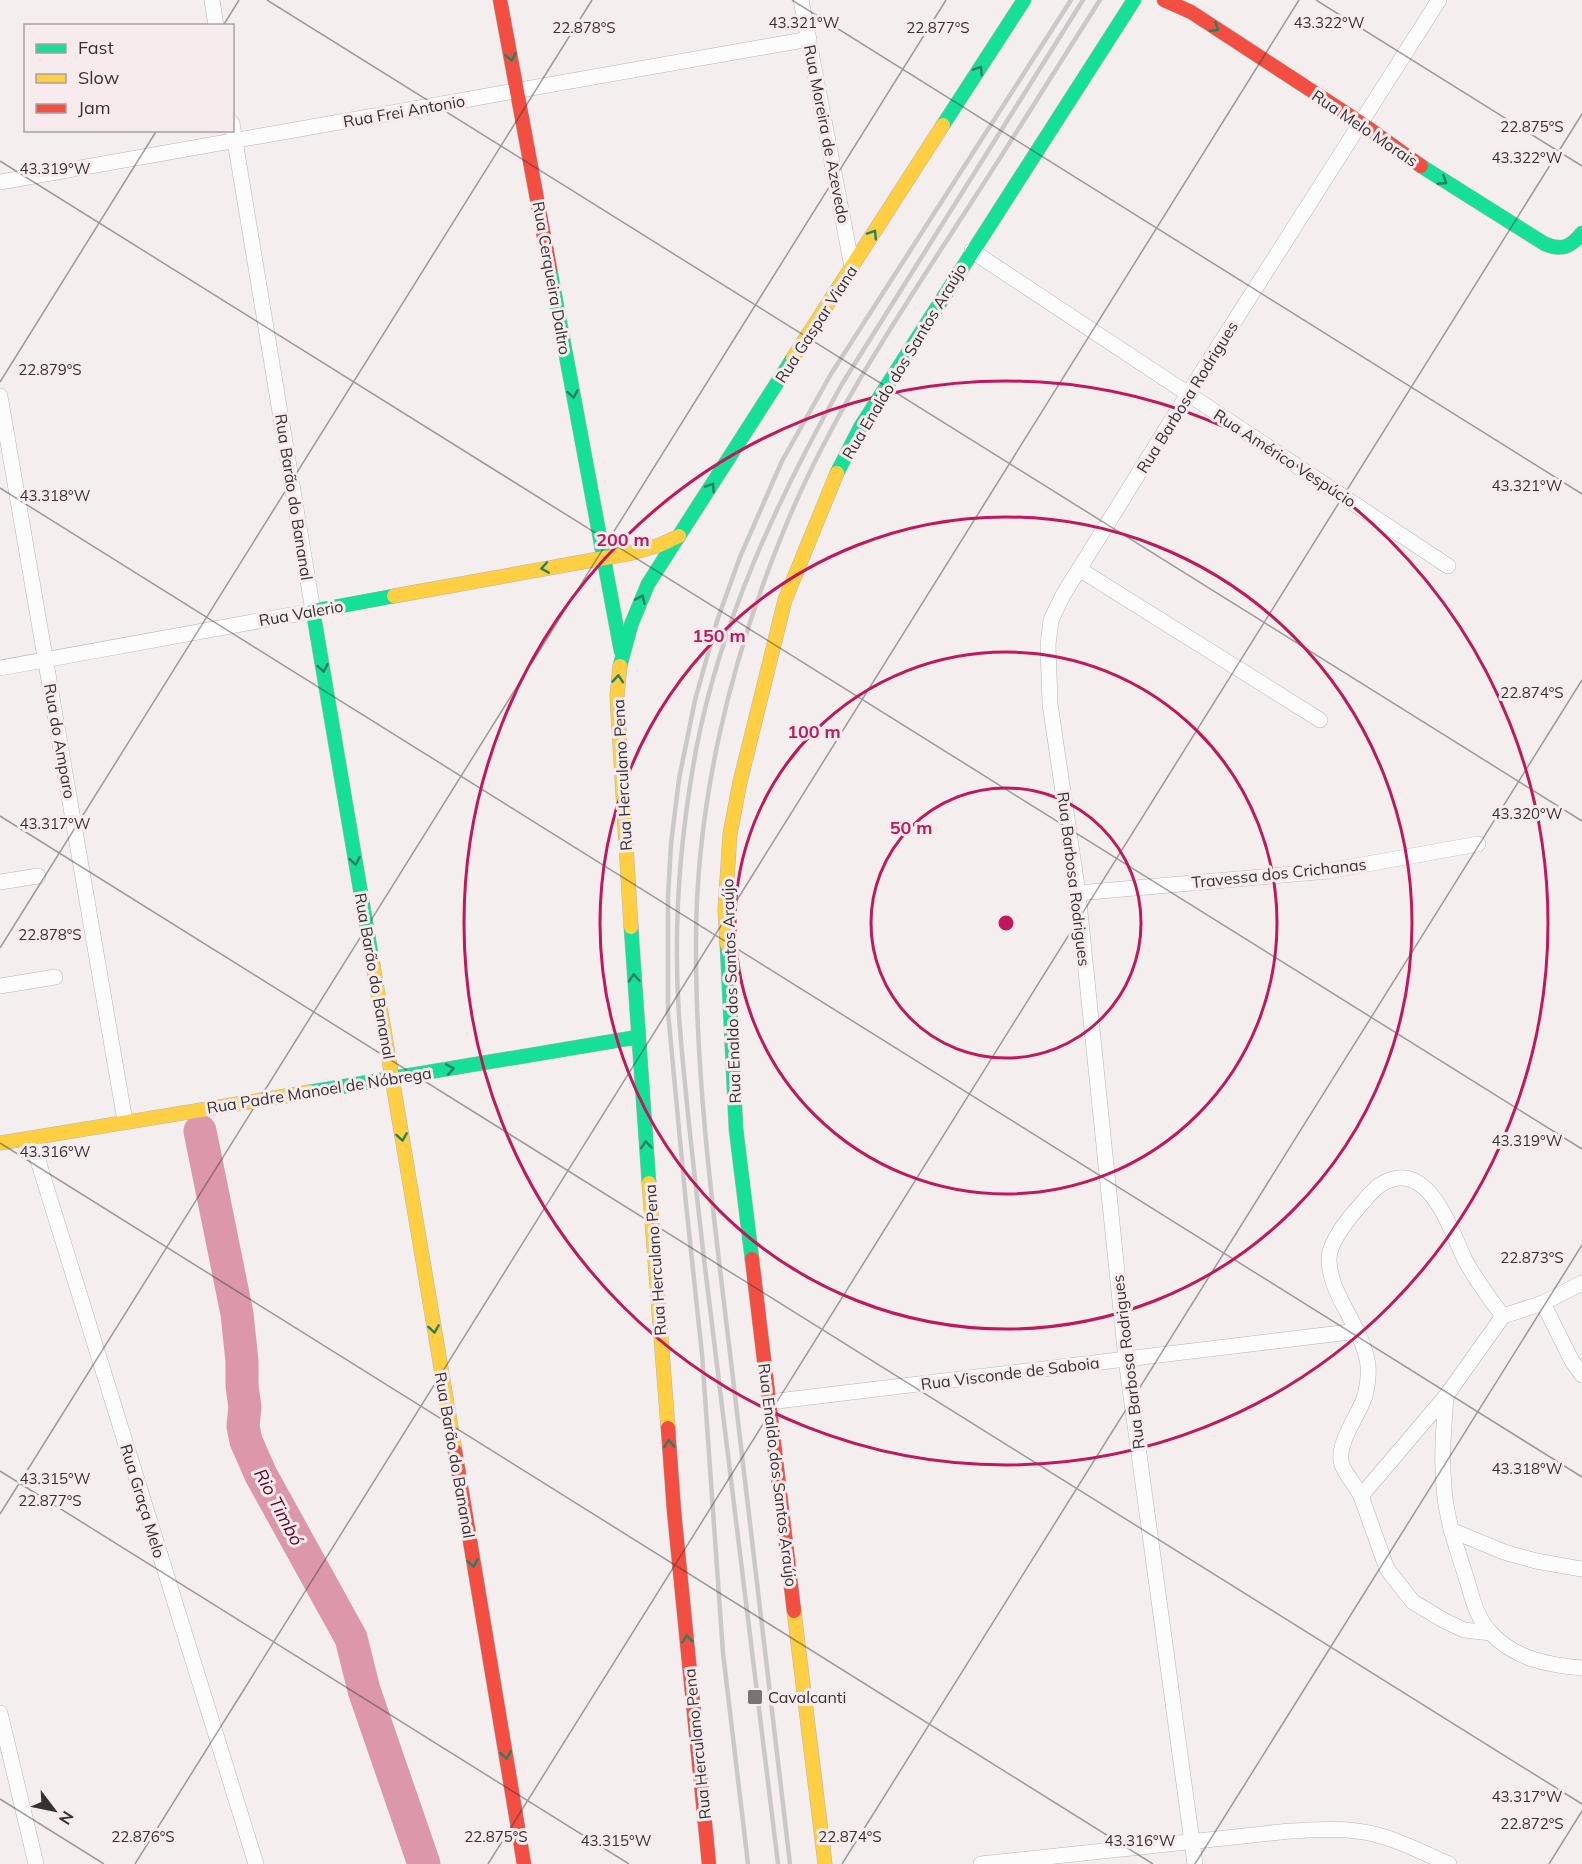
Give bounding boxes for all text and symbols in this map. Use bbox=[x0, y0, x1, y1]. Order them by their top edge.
text: 43.321°W bbox=[769, 13, 840, 32]
text: 43.322°W bbox=[1294, 13, 1365, 32]
text: 22.878°S bbox=[552, 18, 616, 37]
text: 22.877°S bbox=[906, 18, 970, 37]
one-way arrow bbox=[1208, 21, 1219, 32]
legend bbox=[24, 24, 234, 132]
text: Fast bbox=[78, 36, 114, 59]
street label: Rua Moreira de Azevedo bbox=[800, 43, 854, 225]
one-way arrow bbox=[504, 52, 517, 62]
text: Slow bbox=[78, 66, 120, 89]
one-way arrow bbox=[971, 66, 982, 77]
street label: Rua Melo Morais bbox=[1308, 85, 1422, 171]
street label: Rua Frei Antonio bbox=[341, 90, 467, 132]
text: Jam bbox=[78, 96, 111, 119]
text: 22.875°S bbox=[1500, 117, 1564, 136]
text: 43.322°W bbox=[1492, 148, 1563, 167]
text: 43.319°W bbox=[20, 159, 91, 178]
one-way arrow bbox=[1436, 174, 1447, 185]
street label: Rua Cerqueira Daltro bbox=[529, 200, 575, 356]
one-way arrow bbox=[866, 230, 877, 241]
street label: Rua Enaldo dos Santos Araújo bbox=[837, 259, 971, 463]
street label: Rua Gaspar Viana bbox=[771, 261, 861, 387]
street label: Rua Barbosa Rodrigues bbox=[1132, 317, 1242, 477]
text: 22.879°S bbox=[18, 360, 82, 379]
one-way arrow bbox=[566, 388, 579, 398]
street label: Rua Américo Vespúcio bbox=[1210, 404, 1360, 512]
street label: Rua Barão do Bananal bbox=[271, 412, 317, 582]
text: 43.321°W bbox=[1492, 476, 1563, 495]
one-way arrow bbox=[704, 482, 715, 493]
text: 43.318°W bbox=[20, 486, 91, 505]
text: 200 m bbox=[596, 528, 650, 551]
one-way arrow bbox=[540, 561, 550, 574]
one-way arrow bbox=[633, 595, 645, 606]
street label: Rua Valerio bbox=[257, 596, 345, 630]
text: 150 m bbox=[692, 624, 746, 647]
one-way arrow bbox=[316, 664, 328, 673]
one-way arrow bbox=[612, 674, 625, 683]
street label: Rua do Amparo bbox=[40, 682, 80, 800]
text: 22.874°S bbox=[1500, 683, 1564, 702]
street label: Rua Herculano Pena bbox=[608, 699, 636, 851]
text: 100 m bbox=[787, 720, 841, 743]
street label: Rua Barbosa Rodrigues bbox=[1053, 791, 1095, 967]
text: 43.320°W bbox=[1492, 804, 1563, 823]
text: 43.317°W bbox=[20, 814, 91, 833]
text: 50 m bbox=[890, 816, 932, 839]
street label: Travessa dos Crichanas bbox=[1191, 854, 1367, 892]
one-way arrow bbox=[349, 856, 361, 865]
street label: Rua Enaldo dos Santos Araújo bbox=[717, 878, 745, 1104]
street label: Rua Barão do Bananal bbox=[351, 891, 399, 1061]
centre of rings bbox=[996, 913, 1016, 933]
text: 22.878°S bbox=[18, 925, 82, 944]
one-way arrow bbox=[628, 974, 641, 983]
street label: Rua Padre Manoel de Nóbrega bbox=[205, 1062, 433, 1118]
one-way arrow bbox=[445, 1063, 455, 1076]
one-way arrow bbox=[395, 1131, 408, 1141]
text: 43.319°W bbox=[1492, 1131, 1563, 1150]
one-way arrow bbox=[640, 1141, 653, 1150]
text: 43.316°W bbox=[20, 1142, 91, 1161]
street label: Rua Herculano Pena bbox=[640, 1184, 670, 1336]
text: 22.873°S bbox=[1500, 1248, 1564, 1267]
street label: Rua Barbosa Rodrigues bbox=[1107, 1274, 1149, 1450]
one-way arrow bbox=[428, 1324, 440, 1334]
street label: Rua Visconde de Saboia bbox=[919, 1352, 1101, 1394]
street label: Rua Enaldo dos Santos Araújo bbox=[754, 1362, 802, 1588]
street label: Rua Barão do Bananal bbox=[431, 1370, 479, 1540]
one-way arrow bbox=[663, 1440, 676, 1449]
street label: Rua Graça Melo bbox=[116, 1442, 170, 1560]
text: 43.318°W bbox=[1492, 1459, 1563, 1478]
water label: Rio Timbó bbox=[249, 1465, 309, 1549]
text: 43.315°W bbox=[20, 1469, 91, 1488]
text: 22.877°S bbox=[18, 1491, 82, 1510]
one-way arrow bbox=[467, 1558, 479, 1568]
one-way arrow bbox=[681, 1634, 694, 1643]
street label: Rua Herculano Pena bbox=[679, 1668, 715, 1820]
place label: Cavalcanti bbox=[768, 1687, 846, 1707]
marker: Cavalcanti bbox=[746, 1688, 764, 1706]
one-way arrow bbox=[499, 1751, 511, 1760]
north arrow bbox=[24, 1780, 84, 1840]
text: 43.317°W bbox=[1492, 1787, 1563, 1806]
text: N bbox=[55, 1808, 78, 1828]
text: 22.872°S bbox=[1500, 1814, 1564, 1833]
text: 22.876°S bbox=[111, 1827, 175, 1846]
text: 22.875°S bbox=[464, 1827, 528, 1846]
text: 22.874°S bbox=[818, 1827, 882, 1846]
text: 43.315°W bbox=[581, 1831, 652, 1850]
text: 43.316°W bbox=[1105, 1831, 1176, 1850]

